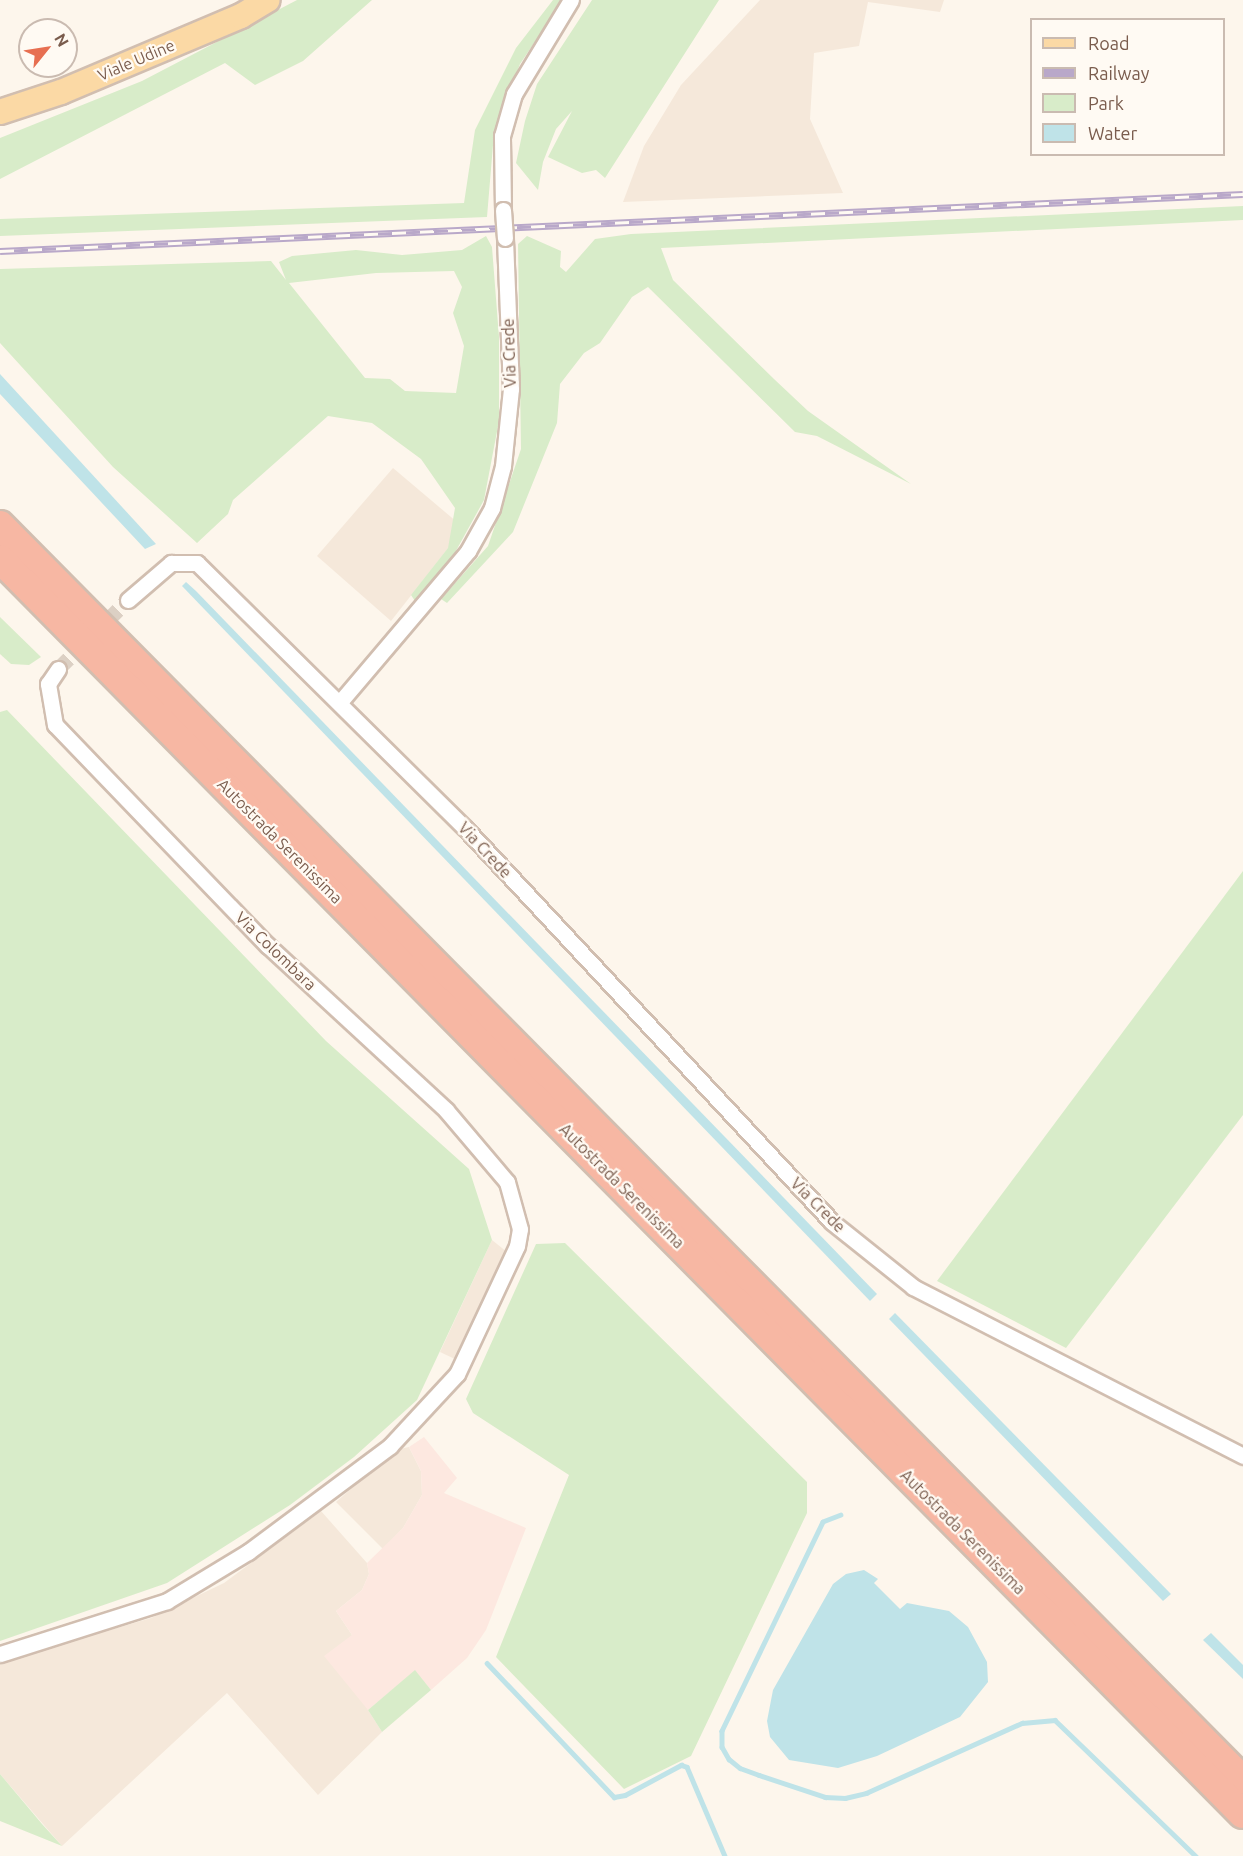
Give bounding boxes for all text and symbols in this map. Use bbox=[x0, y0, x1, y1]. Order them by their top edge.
north arrow bbox=[18, 18, 78, 78]
legend bbox=[1030, 18, 1225, 156]
text: N bbox=[51, 30, 73, 50]
text: Road bbox=[1088, 33, 1130, 53]
street label: Viale Udine bbox=[95, 35, 177, 85]
text: Railway bbox=[1088, 63, 1149, 83]
text: Park bbox=[1088, 93, 1124, 113]
text: Water bbox=[1088, 123, 1137, 143]
street label: Via Crede bbox=[498, 318, 520, 388]
street label: Autostrada Serenissima bbox=[214, 775, 346, 907]
street label: Via Crede bbox=[454, 818, 516, 882]
street label: Via Colombara bbox=[232, 908, 320, 994]
street label: Autostrada Serenissima bbox=[556, 1120, 688, 1252]
street label: Via Crede bbox=[787, 1174, 849, 1236]
street label: Autostrada Serenissima bbox=[897, 1466, 1029, 1598]

